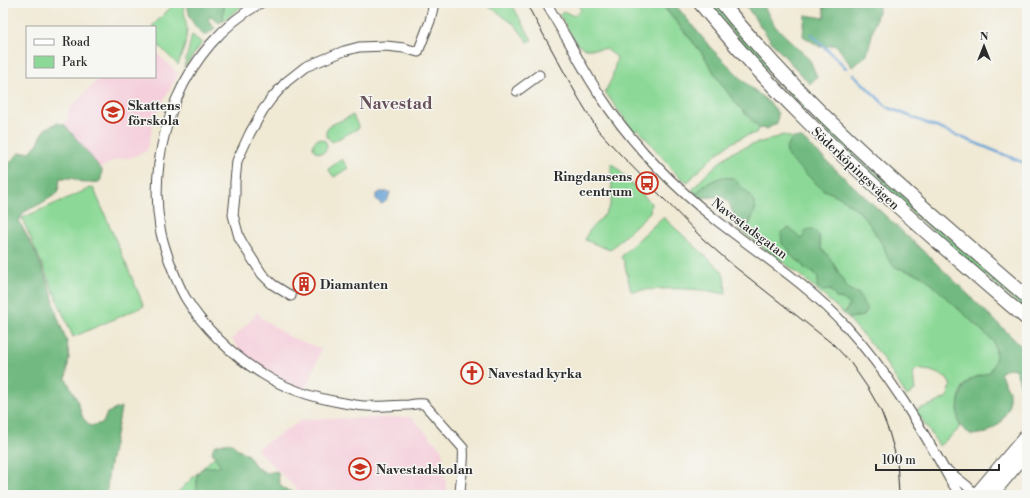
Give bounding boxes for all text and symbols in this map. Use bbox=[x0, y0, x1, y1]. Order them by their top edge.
legend bbox=[26, 26, 156, 78]
north arrow bbox=[964, 26, 1004, 66]
text: N bbox=[980, 30, 989, 44]
text: Road bbox=[62, 35, 90, 50]
text: Park bbox=[62, 55, 88, 70]
district label: Navestad bbox=[359, 93, 433, 115]
place label: Skattens förskola bbox=[128, 98, 181, 129]
school or university icon: Skattens förskola bbox=[100, 99, 126, 125]
street label: Söderköpingsvägen bbox=[808, 124, 903, 214]
place label: Ringdansens centrum bbox=[554, 169, 632, 200]
bus stop icon: Ringdansens centrum bbox=[634, 170, 660, 196]
street label: Navestadsgatan bbox=[708, 195, 791, 263]
building icon: Diamanten bbox=[291, 271, 317, 297]
place label: Diamanten bbox=[320, 277, 388, 293]
church icon: Navestad kyrka bbox=[459, 360, 485, 386]
place label: Navestad kyrka bbox=[488, 366, 583, 382]
scale bar bbox=[876, 446, 999, 472]
text: 100 m bbox=[882, 453, 916, 468]
school or university icon: Navestadskolan bbox=[347, 456, 373, 482]
place label: Navestadskolan bbox=[376, 462, 473, 478]

